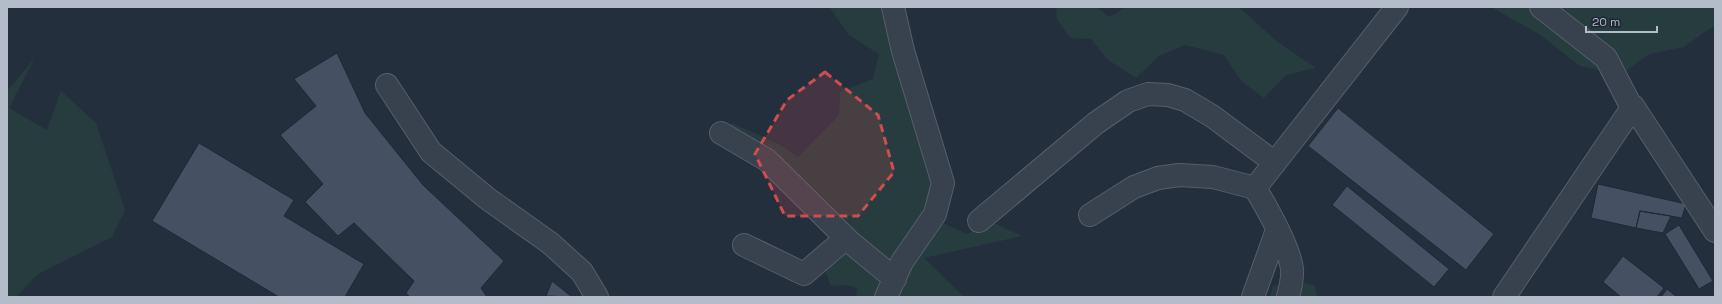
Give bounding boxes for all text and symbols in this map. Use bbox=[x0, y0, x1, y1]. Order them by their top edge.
scale bar bbox=[1586, 8, 1657, 34]
text: 20 m bbox=[1592, 14, 1620, 30]

